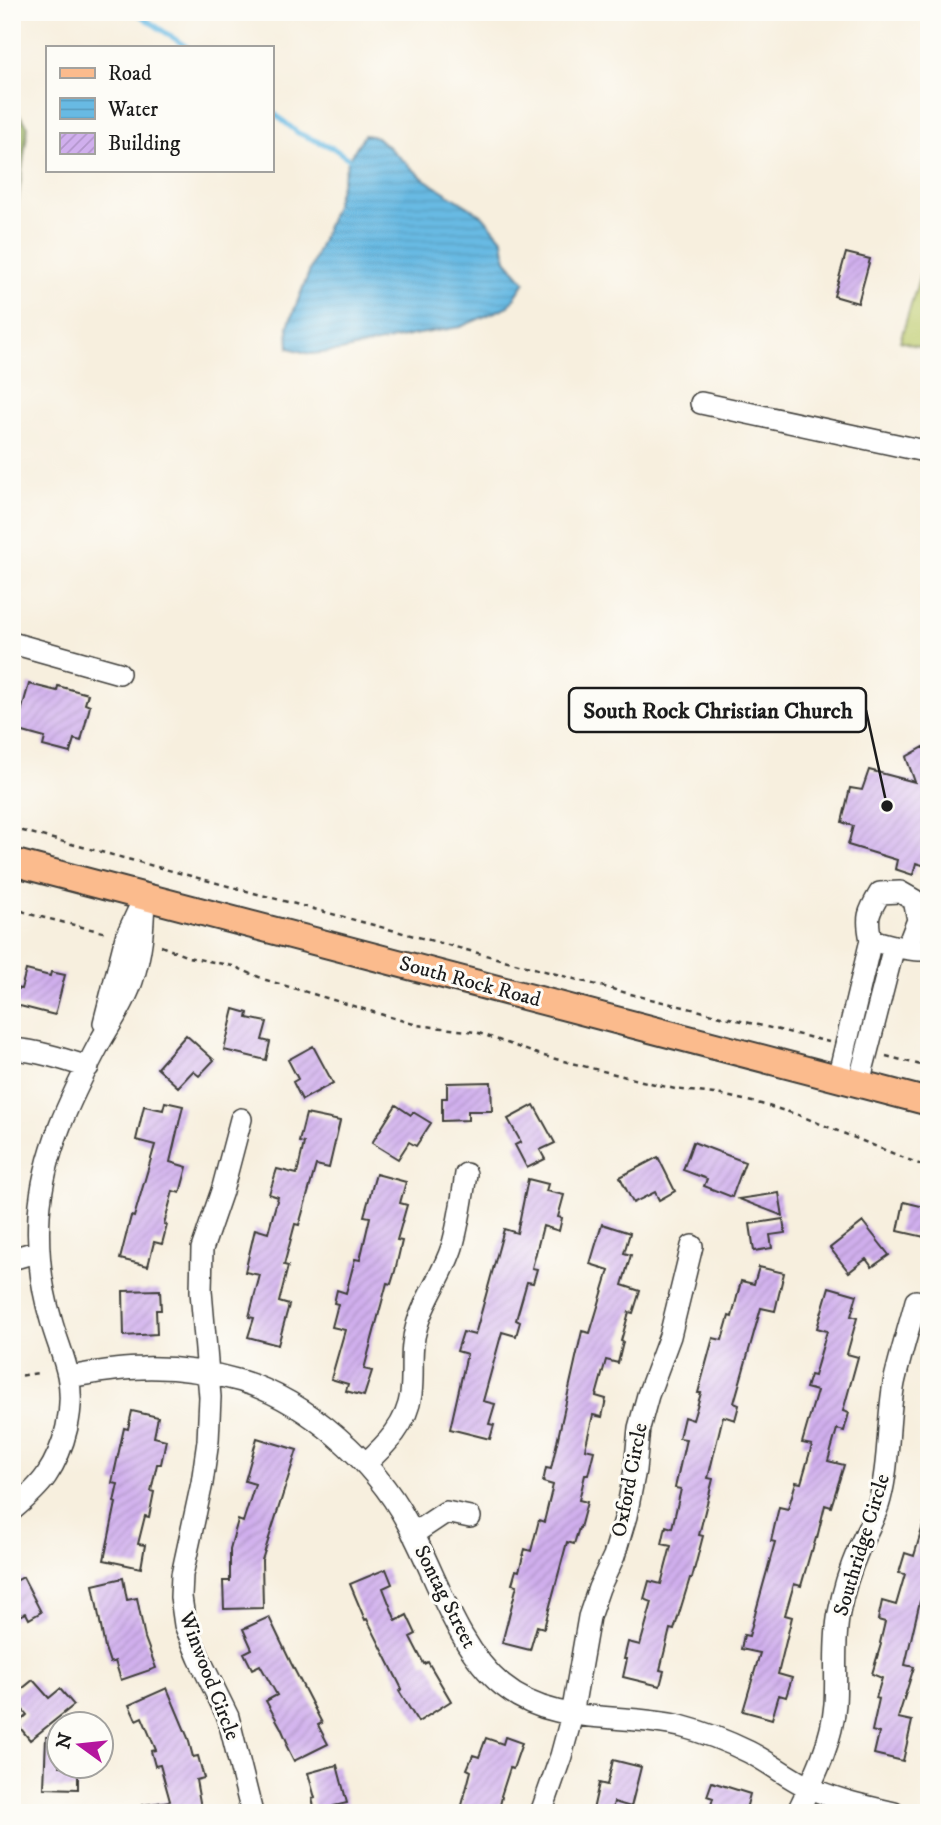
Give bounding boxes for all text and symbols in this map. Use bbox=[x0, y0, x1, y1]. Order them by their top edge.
legend bbox=[46, 46, 273, 172]
text: Road bbox=[108, 61, 152, 87]
text: Water bbox=[107, 97, 158, 123]
text: Building bbox=[108, 131, 181, 157]
callout: South Rock Christian Church bbox=[569, 688, 866, 732]
text: South Rock Christian Church bbox=[583, 697, 854, 726]
street label: South Rock Road bbox=[397, 951, 544, 1013]
street label: Oxford Circle bbox=[606, 1420, 654, 1539]
street label: Southridge Circle bbox=[828, 1471, 896, 1619]
street label: Sontag Street bbox=[408, 1541, 482, 1653]
street label: Winwood Circle bbox=[172, 1607, 245, 1744]
north arrow bbox=[46, 1710, 116, 1780]
text: N bbox=[52, 1730, 78, 1752]

